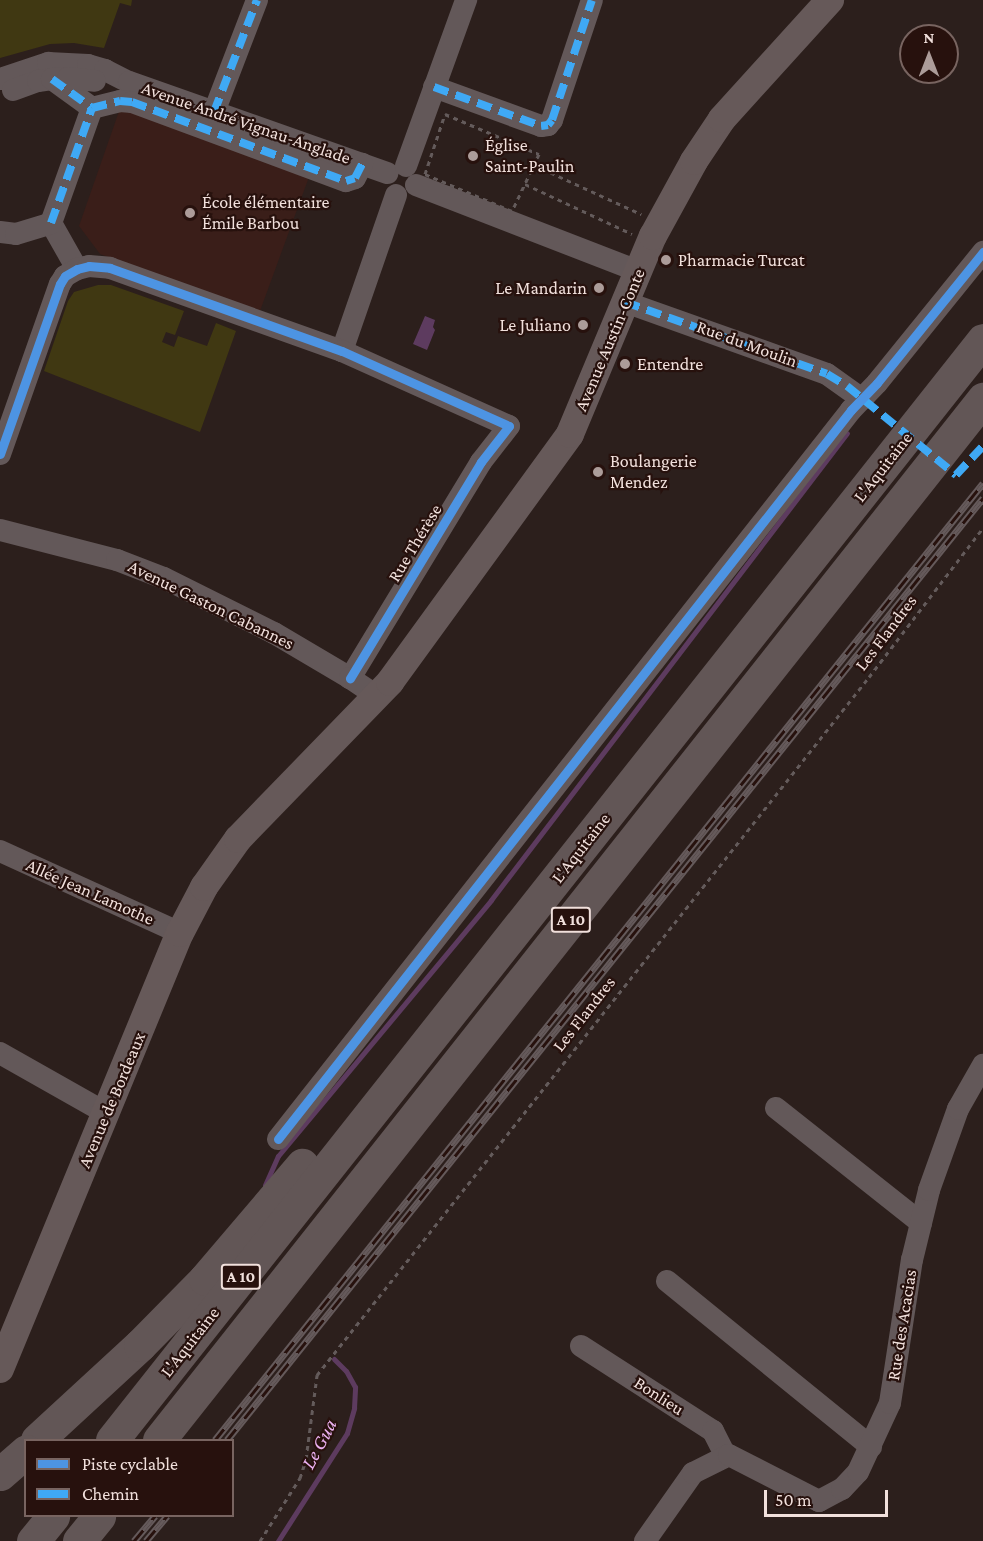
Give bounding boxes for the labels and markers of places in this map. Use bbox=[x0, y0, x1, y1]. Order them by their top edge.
place label: Église Saint-Paulin bbox=[485, 135, 574, 178]
marker: Église Saint-Paulin bbox=[466, 149, 480, 163]
place label: École élémentaire Émile Barbou bbox=[202, 192, 330, 234]
marker: École élémentaire Émile Barbou bbox=[183, 206, 197, 220]
place label: Pharmacie Turcat bbox=[678, 249, 805, 271]
marker: Pharmacie Turcat bbox=[659, 253, 673, 267]
place label: Le Mandarin bbox=[495, 277, 587, 299]
marker: Le Mandarin bbox=[592, 281, 606, 295]
place label: Le Juliano bbox=[499, 314, 571, 336]
marker: Le Juliano bbox=[576, 318, 590, 332]
place label: Entendre bbox=[637, 353, 703, 375]
marker: Entendre bbox=[618, 357, 632, 371]
place label: Boulangerie Mendez bbox=[610, 451, 697, 494]
marker: Boulangerie Mendez bbox=[591, 465, 605, 479]

